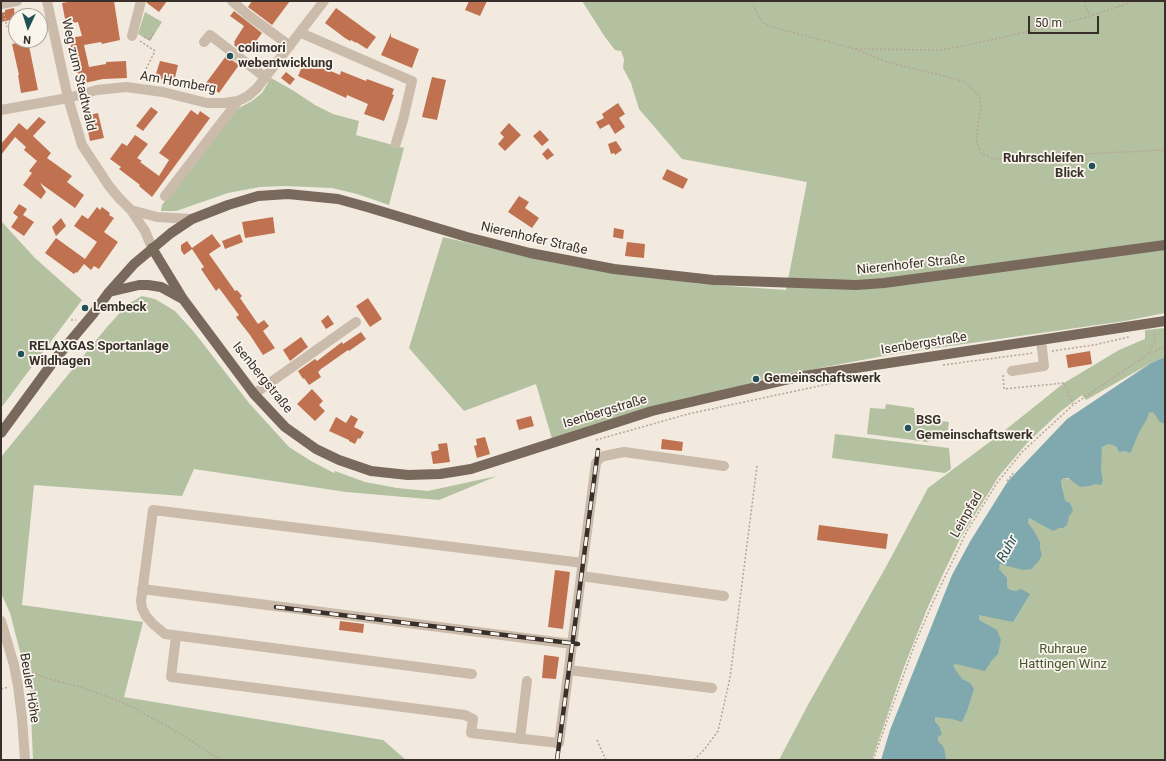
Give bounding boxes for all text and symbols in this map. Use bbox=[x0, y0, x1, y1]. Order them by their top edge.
north arrow bbox=[8, 8, 48, 48]
scale bar bbox=[1030, 8, 1101, 34]
text: 50 m bbox=[1035, 16, 1062, 30]
street label: Weg zum Stadtwald bbox=[57, 17, 99, 133]
text: N bbox=[23, 33, 32, 46]
place label: colimori webentwicklung bbox=[238, 41, 333, 72]
marker: colimori webentwicklung bbox=[225, 51, 235, 61]
street label: Am Homberg bbox=[139, 69, 217, 97]
place label: Ruhrschleifen Blick bbox=[1003, 151, 1084, 182]
marker: Ruhrschleifen Blick bbox=[1087, 161, 1097, 171]
street label: Nierenhofer Straße bbox=[479, 219, 589, 259]
street label: Nierenhofer Straße bbox=[856, 252, 966, 278]
place label: Lembeck bbox=[93, 300, 146, 316]
marker: Lembeck bbox=[80, 303, 90, 313]
street label: Isenbergstraße bbox=[880, 329, 968, 359]
place label: RELAXGAS Sportanlage Wildhagen bbox=[29, 339, 169, 370]
street label: Isenbergstraße bbox=[229, 339, 295, 417]
marker: RELAXGAS Sportanlage Wildhagen bbox=[16, 349, 26, 359]
place label: Gemeinschaftswerk bbox=[764, 371, 881, 387]
marker: Gemeinschaftswerk bbox=[751, 374, 761, 384]
street label: Isenbergstraße bbox=[561, 392, 649, 432]
place label: BSG Gemeinschaftswerk bbox=[916, 413, 1033, 444]
marker: BSG Gemeinschaftswerk bbox=[903, 423, 913, 433]
street label: Leinpfad bbox=[948, 489, 986, 541]
water label: Ruhr bbox=[994, 533, 1022, 565]
park label: Ruhraue Hattingen Winz bbox=[1019, 642, 1107, 673]
street label: Beuler Höhe bbox=[16, 652, 42, 724]

